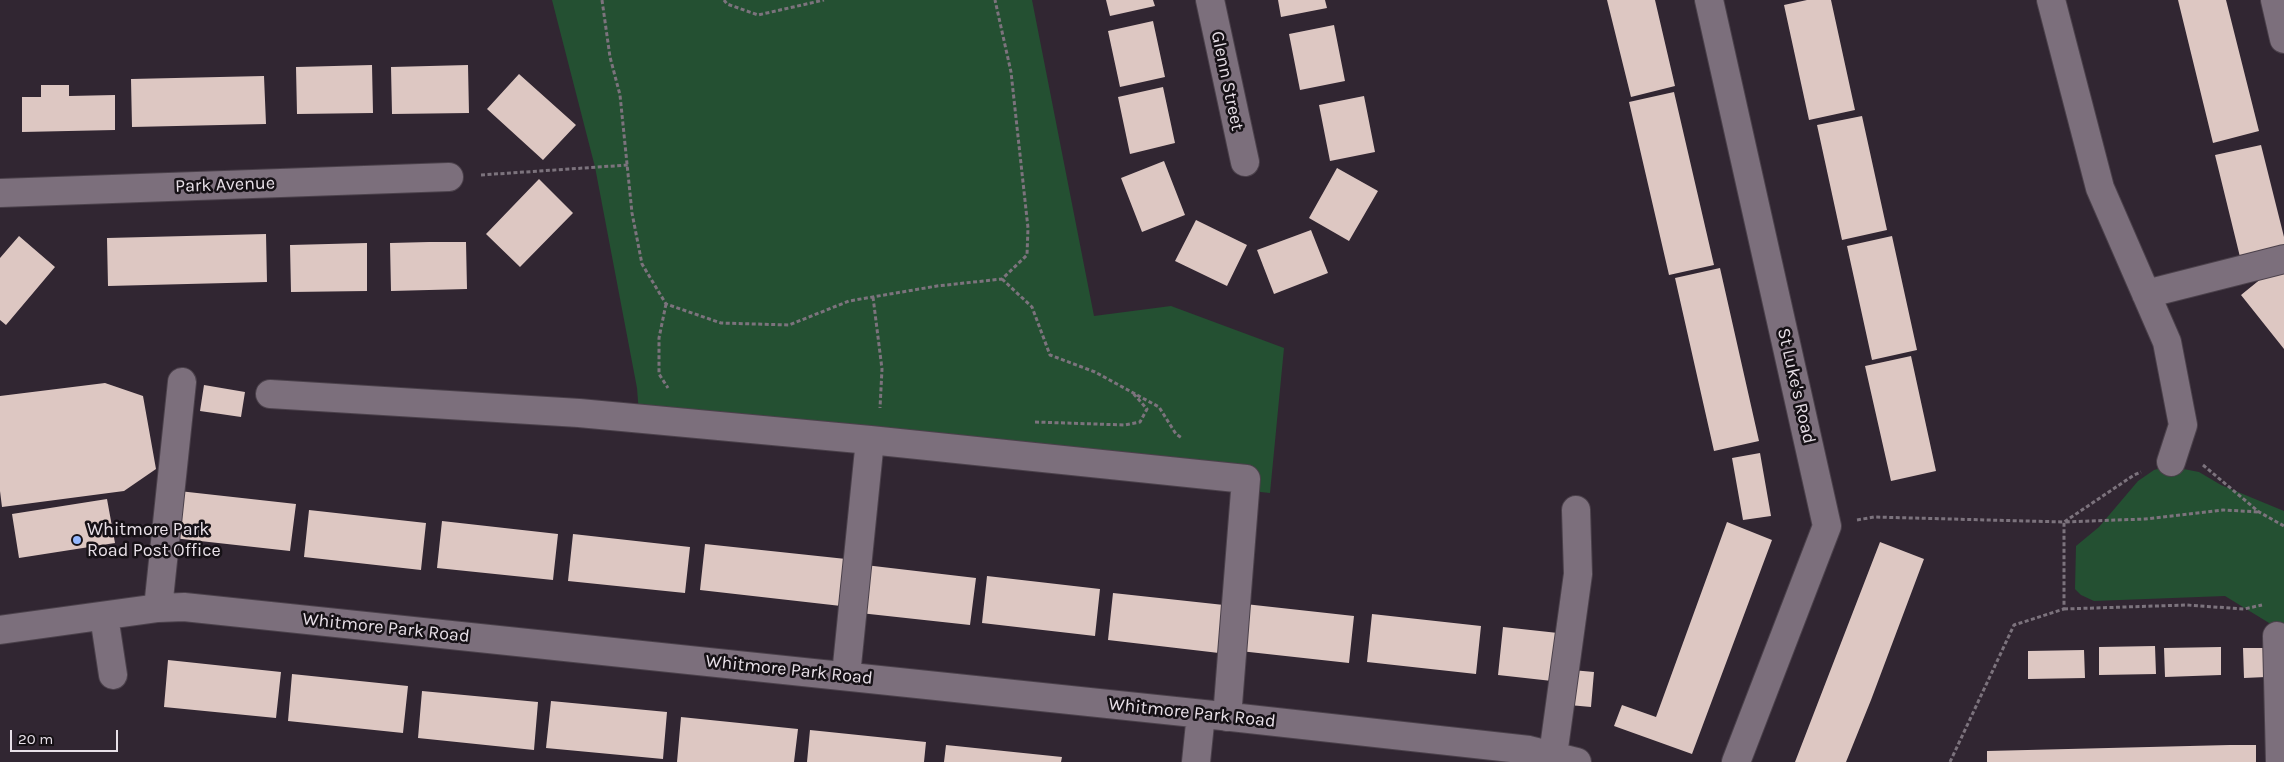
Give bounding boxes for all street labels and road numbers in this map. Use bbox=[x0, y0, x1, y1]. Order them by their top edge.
street label: Glenn Street bbox=[1206, 29, 1248, 133]
street label: Park Avenue bbox=[175, 172, 275, 198]
street label: St Luke's Road bbox=[1772, 326, 1820, 446]
street label: Whitmore Park Road bbox=[301, 608, 471, 648]
street label: Whitmore Park Road bbox=[704, 650, 874, 690]
street label: Whitmore Park Road bbox=[1107, 693, 1277, 733]

